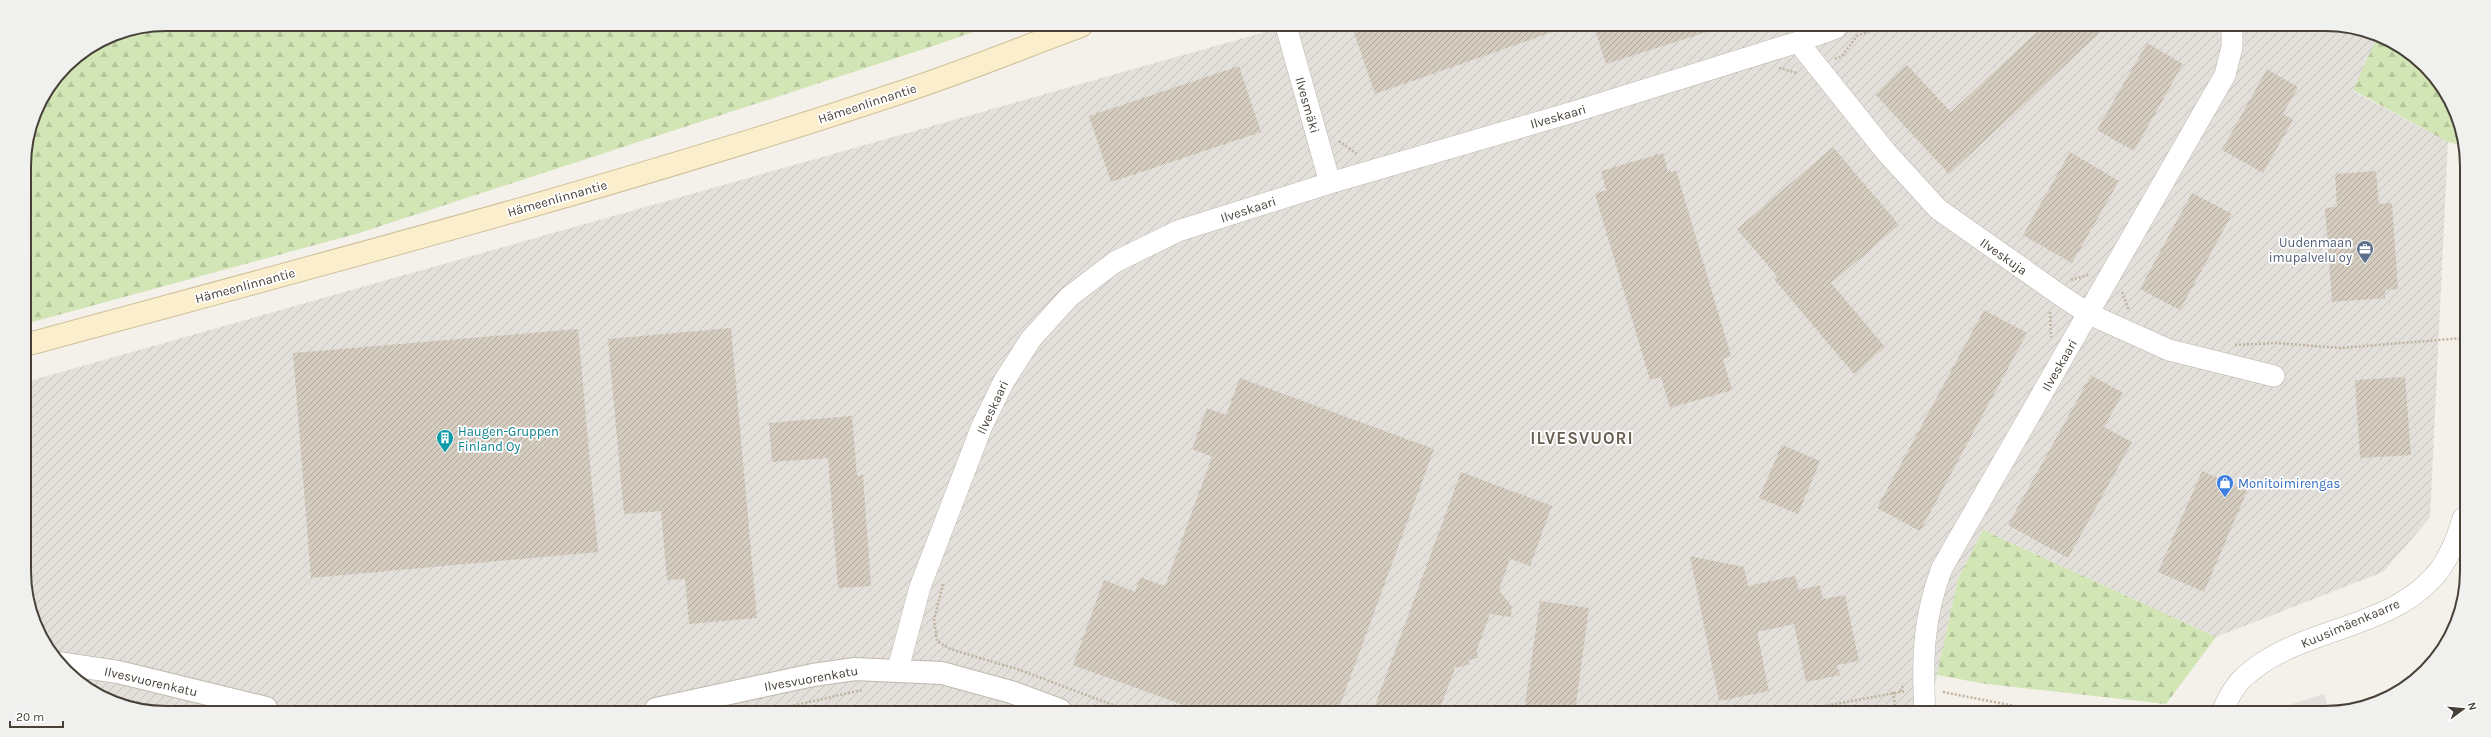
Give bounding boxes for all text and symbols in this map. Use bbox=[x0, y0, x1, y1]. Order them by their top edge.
street label: Ilvesmäki bbox=[1292, 75, 1323, 135]
street label: Hämeenlinnantie bbox=[816, 80, 919, 127]
street label: Ilveskaari bbox=[1528, 101, 1588, 132]
street label: Hämeenlinnantie bbox=[506, 177, 609, 220]
street label: Ilveskaari bbox=[1218, 193, 1278, 225]
street label: Ilveskuja bbox=[1977, 235, 2030, 278]
place label: Uudenmaan imupalvelu oy bbox=[2269, 235, 2352, 265]
office icon: Uudenmaan imupalvelu oy bbox=[2355, 239, 2375, 264]
street label: Hämeenlinnantie bbox=[194, 265, 297, 306]
street label: Ilveskaari bbox=[2039, 337, 2080, 394]
street label: Ilveskaari bbox=[973, 378, 1011, 436]
place label: Haugen-Gruppen Finland Oy bbox=[458, 424, 559, 454]
building icon: Haugen-Gruppen Finland Oy bbox=[435, 428, 455, 453]
district label: ILVESVUORI bbox=[1530, 428, 1634, 448]
shop icon: Monitoimirengas bbox=[2215, 473, 2235, 498]
place label: Monitoimirengas bbox=[2238, 476, 2340, 491]
street label: Kuusimäenkaarre bbox=[2299, 596, 2402, 651]
street label: Ilvesvuorenkatu bbox=[103, 663, 199, 700]
street label: Ilvesvuorenkatu bbox=[763, 663, 859, 694]
north arrow bbox=[2443, 689, 2483, 729]
text: N bbox=[2465, 701, 2479, 712]
scale bar bbox=[10, 703, 63, 729]
text: 20 m bbox=[16, 710, 44, 724]

